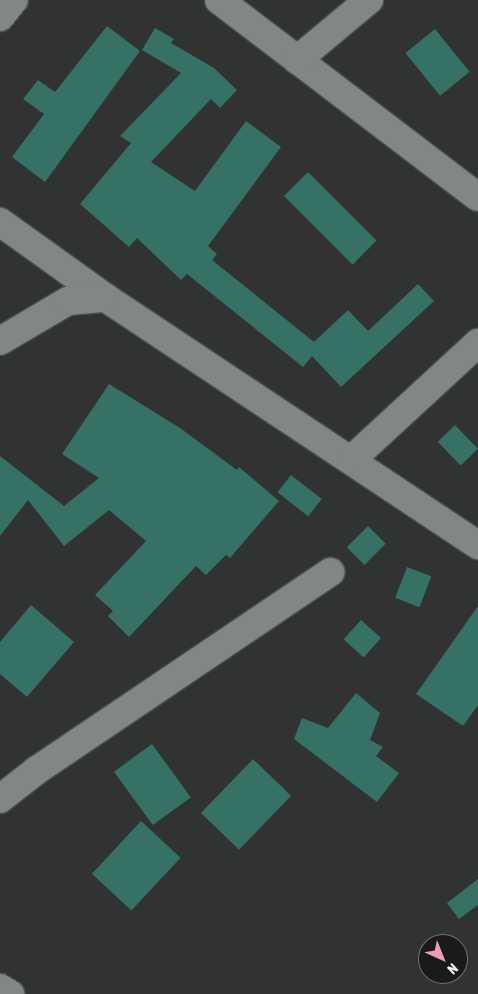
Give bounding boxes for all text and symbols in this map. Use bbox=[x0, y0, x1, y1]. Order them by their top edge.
north arrow bbox=[418, 934, 468, 984]
text: N bbox=[444, 960, 461, 978]

